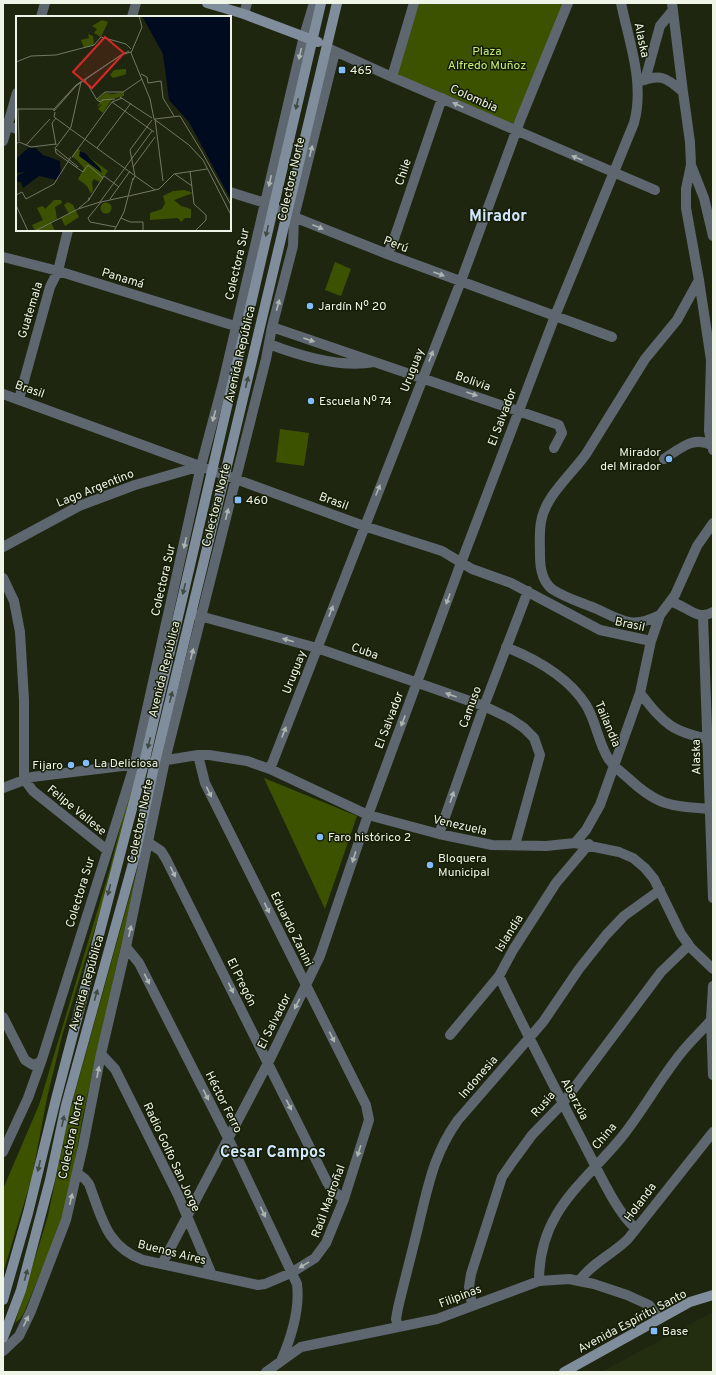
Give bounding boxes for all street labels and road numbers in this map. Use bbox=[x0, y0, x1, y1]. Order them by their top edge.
street label: Alaska bbox=[629, 21, 653, 59]
street label: Colombia bbox=[447, 81, 500, 117]
street label: Colectora Norte bbox=[275, 136, 309, 223]
street label: Chile bbox=[392, 157, 416, 188]
street label: Colectora Sur bbox=[222, 226, 254, 302]
street label: Perú bbox=[381, 233, 410, 257]
street label: Panamá bbox=[100, 265, 146, 293]
street label: Guatemala bbox=[15, 280, 47, 340]
street label: Avenida República bbox=[222, 304, 260, 404]
street label: Uruguay bbox=[397, 346, 429, 395]
street label: Bolivia bbox=[453, 368, 492, 395]
street label: Brasil bbox=[13, 377, 47, 402]
street label: El Salvador bbox=[485, 386, 521, 448]
street label: Colectora Norte bbox=[199, 462, 235, 549]
street label: Lago Argentino bbox=[54, 466, 137, 512]
street label: Brasil bbox=[317, 489, 351, 515]
street label: Colectora Sur bbox=[148, 542, 180, 618]
street label: Brasil bbox=[613, 614, 646, 636]
street label: Avenida República bbox=[145, 619, 185, 719]
street label: Cuba bbox=[349, 640, 380, 664]
street label: Uruguay bbox=[279, 648, 311, 697]
street label: Camuso bbox=[456, 684, 486, 730]
street label: El Salvador bbox=[372, 689, 408, 751]
street label: Tailandia bbox=[590, 699, 624, 750]
street label: Alaska bbox=[689, 739, 705, 775]
street label: Colectora Norte bbox=[124, 778, 158, 865]
street label: Felipe Vallese bbox=[43, 782, 109, 840]
street label: Venezuela bbox=[431, 812, 488, 840]
street label: Colectora Sur bbox=[63, 854, 99, 930]
street label: Eduardo Zanini bbox=[266, 889, 316, 969]
street label: Islandia bbox=[492, 912, 528, 955]
street label: Avenida República bbox=[66, 934, 108, 1033]
street label: El Pregón bbox=[223, 956, 260, 1009]
street label: El Salvador bbox=[254, 991, 296, 1052]
street label: Indonesia bbox=[456, 1053, 502, 1103]
street label: Héctor Ferro bbox=[201, 1069, 246, 1136]
street label: Abarzúa bbox=[556, 1076, 592, 1123]
street label: Rusia bbox=[528, 1088, 559, 1121]
street label: Colectora Norte bbox=[55, 1094, 89, 1181]
street label: Radio Golfo San Jorge bbox=[139, 1100, 203, 1215]
street label: China bbox=[589, 1120, 621, 1154]
street label: Raúl Madroñal bbox=[308, 1163, 350, 1240]
street label: Holanda bbox=[621, 1180, 661, 1225]
street label: Buenos Aires bbox=[136, 1237, 208, 1269]
street label: Filipinas bbox=[437, 1281, 484, 1312]
street label: Avenida Espíritu Santo bbox=[575, 1286, 690, 1357]

